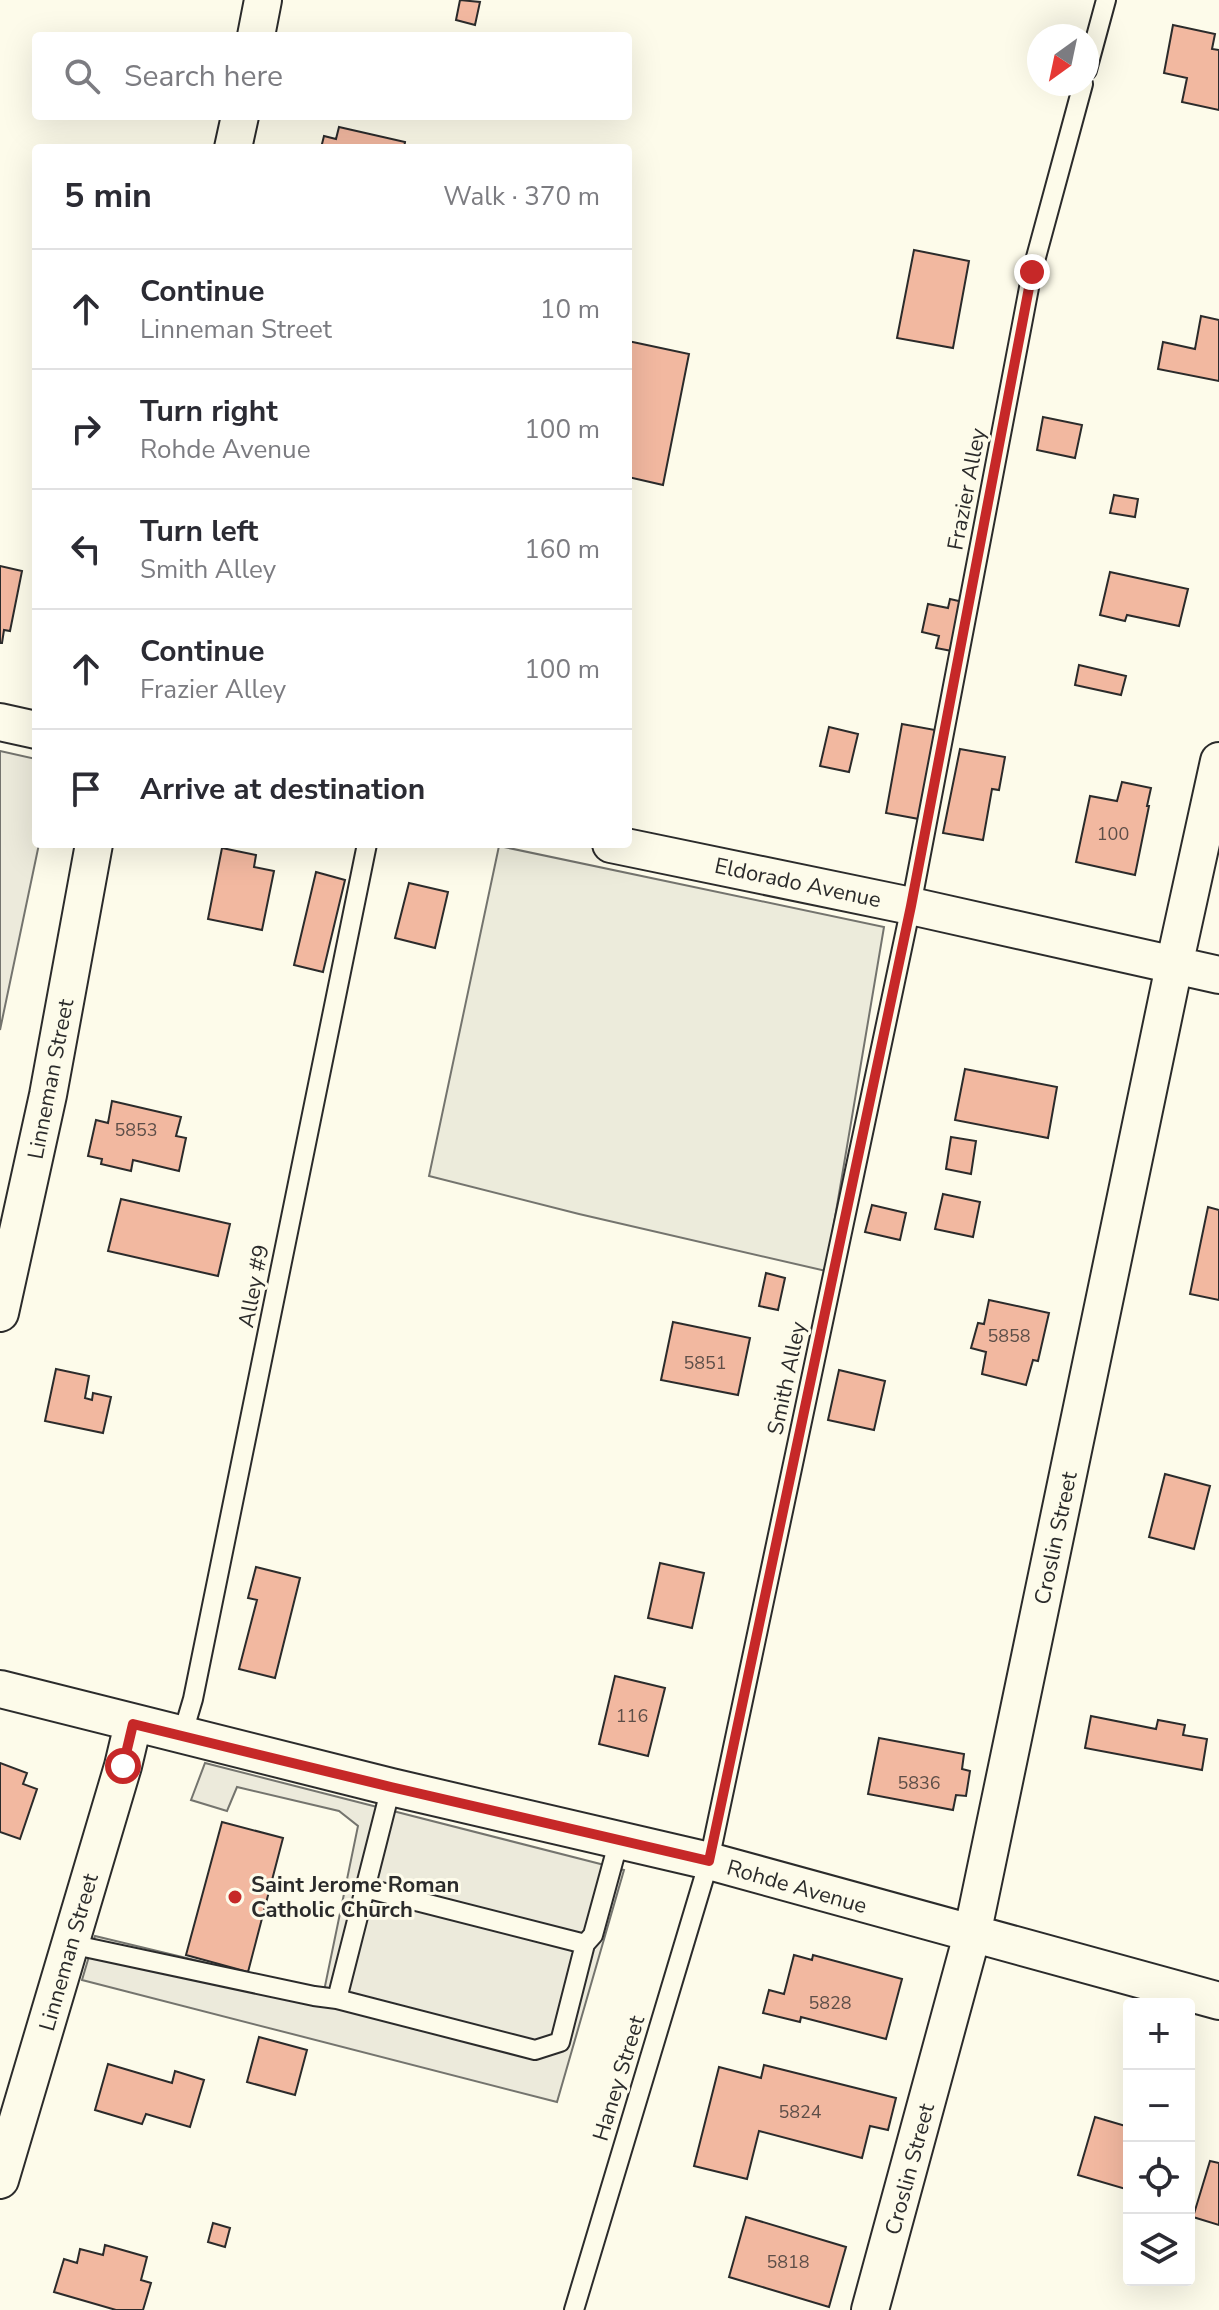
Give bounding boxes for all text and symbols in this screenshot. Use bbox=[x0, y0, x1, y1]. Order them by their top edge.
north arrow bbox=[1027, 24, 1099, 96]
search box bbox=[32, 32, 632, 120]
icon: search bbox=[60, 54, 104, 98]
text: Search here bbox=[124, 56, 283, 97]
text: 5 min bbox=[64, 173, 152, 219]
text: Walk · 370 m bbox=[443, 179, 600, 214]
route end bbox=[1014, 254, 1050, 290]
text: Continue bbox=[140, 271, 265, 312]
icon: ahead bbox=[64, 287, 108, 331]
text: 10 m bbox=[540, 292, 600, 327]
text: Linneman Street bbox=[140, 312, 332, 347]
text: Turn right bbox=[140, 391, 278, 432]
icon: right bbox=[64, 407, 108, 451]
text: 100 m bbox=[524, 412, 600, 447]
street label: Frazier Alley bbox=[940, 425, 994, 553]
text: Rohde Avenue bbox=[140, 432, 310, 467]
text: Turn left bbox=[140, 511, 258, 552]
icon: left bbox=[64, 527, 108, 571]
text: 160 m bbox=[524, 532, 600, 567]
text: Smith Alley bbox=[140, 552, 276, 587]
text: Continue bbox=[140, 631, 265, 672]
icon: ahead bbox=[64, 647, 108, 691]
text: 100 m bbox=[524, 652, 600, 687]
text: Frazier Alley bbox=[140, 672, 286, 707]
icon: arrive bbox=[64, 767, 108, 811]
text: Arrive at destination bbox=[140, 769, 425, 810]
house number: 100 bbox=[1097, 822, 1129, 846]
street label: Eldorado Avenue bbox=[712, 851, 884, 915]
street label: Linneman Street bbox=[21, 996, 81, 1162]
house number: 5853 bbox=[114, 1118, 158, 1142]
street label: Alley #9 bbox=[231, 1242, 277, 1330]
street label: Smith Alley bbox=[760, 1318, 814, 1438]
house number: 5858 bbox=[987, 1324, 1031, 1348]
house number: 5851 bbox=[683, 1351, 727, 1375]
street label: Croslin Street bbox=[1027, 1469, 1085, 1607]
house number: 116 bbox=[616, 1704, 648, 1728]
route start bbox=[105, 1748, 141, 1784]
house number: 5836 bbox=[897, 1771, 941, 1795]
street label: Rohde Avenue bbox=[723, 1853, 870, 1921]
street label: Linneman Street bbox=[32, 1870, 106, 2034]
place label: Saint Jerome Roman Catholic Church bbox=[251, 1870, 459, 1925]
marker: Saint Jerome Roman Catholic Church bbox=[226, 1888, 244, 1906]
house number: 5828 bbox=[808, 1991, 852, 2015]
map controls bbox=[1123, 1998, 1195, 2286]
button: + bbox=[1123, 1998, 1195, 2070]
street label: Haney Street bbox=[586, 2012, 652, 2145]
button: − bbox=[1123, 2070, 1195, 2142]
house number: 5824 bbox=[778, 2100, 822, 2124]
street label: Croslin Street bbox=[878, 2100, 942, 2238]
button: locate bbox=[1123, 2142, 1195, 2214]
button: layers bbox=[1123, 2214, 1195, 2286]
house number: 5818 bbox=[766, 2250, 810, 2274]

